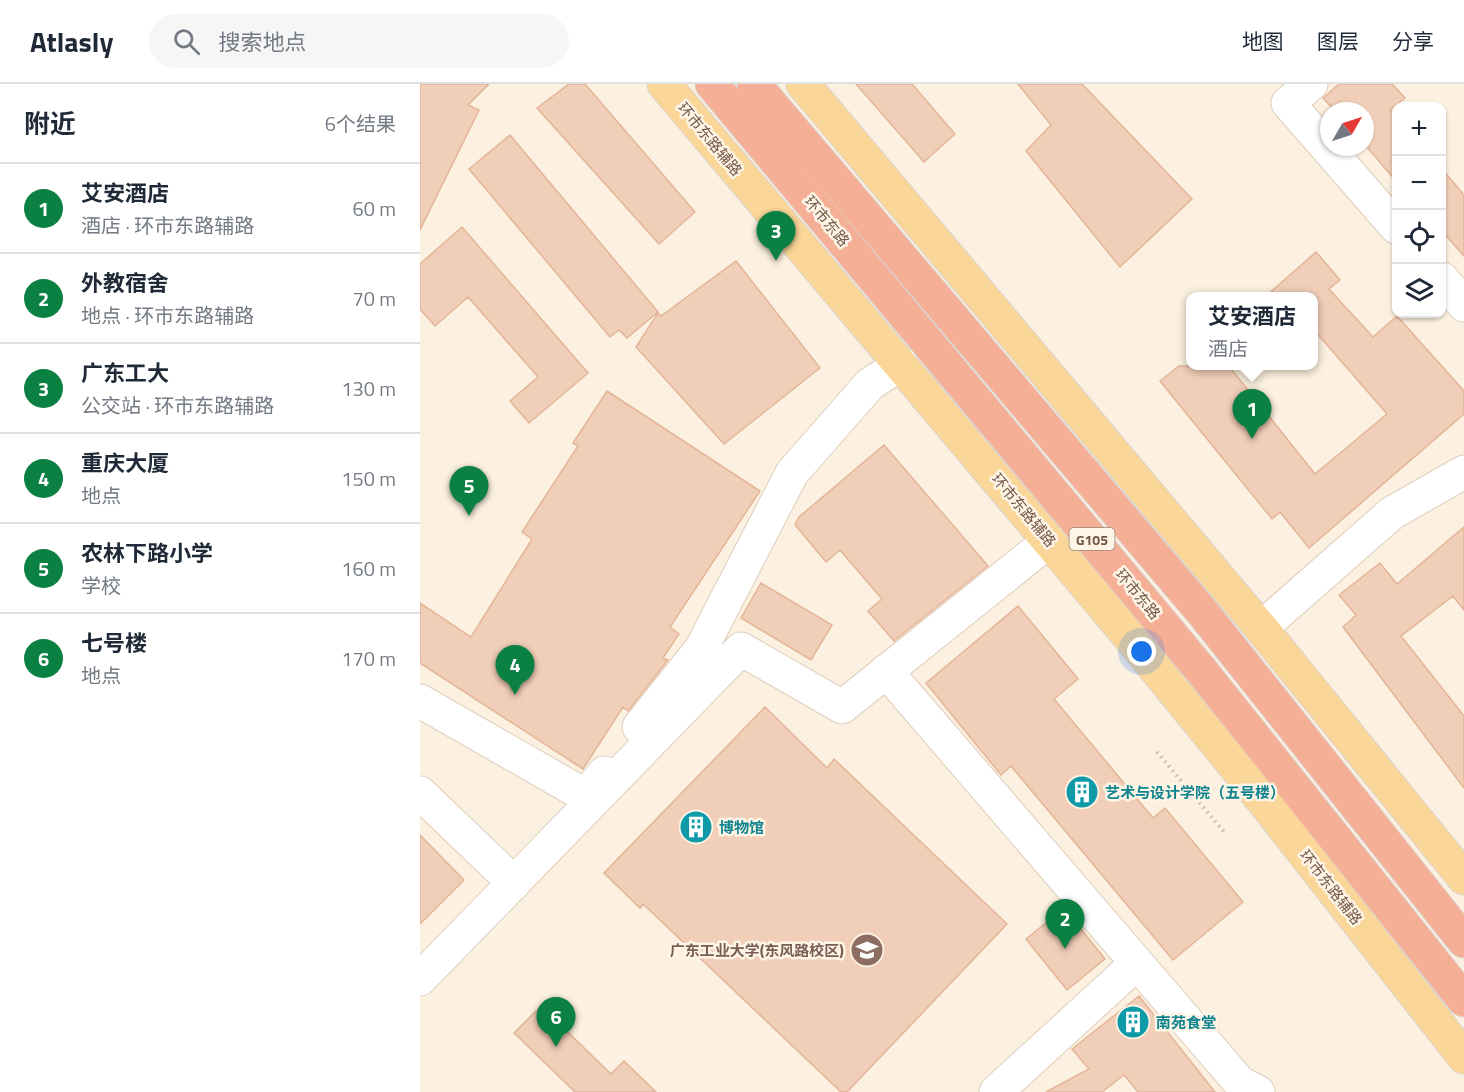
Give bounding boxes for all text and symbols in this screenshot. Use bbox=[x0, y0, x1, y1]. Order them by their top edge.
search box bbox=[149, 14, 569, 68]
text: Atlasly bbox=[30, 20, 113, 63]
icon: search bbox=[170, 25, 203, 58]
text: 搜索地点 bbox=[218, 25, 306, 59]
text: 地图 bbox=[1242, 25, 1284, 57]
text: 图层 bbox=[1317, 25, 1359, 57]
text: 分享 bbox=[1392, 25, 1434, 57]
street label: 环市东路辅路 bbox=[672, 97, 748, 181]
north arrow bbox=[1320, 102, 1374, 156]
map controls bbox=[1392, 102, 1446, 318]
button: + bbox=[1392, 102, 1446, 156]
text: 附近 bbox=[24, 104, 76, 143]
text: 6个结果 bbox=[325, 108, 396, 139]
button: − bbox=[1392, 156, 1446, 210]
text: 艾安酒店 bbox=[81, 176, 169, 210]
street label: 环市东路 bbox=[799, 191, 855, 251]
text: 1 bbox=[38, 193, 49, 224]
text: 60 m bbox=[352, 193, 396, 224]
text: 酒店 · 环市东路辅路 bbox=[81, 210, 254, 241]
button: locate bbox=[1392, 210, 1446, 264]
pin: 3 bbox=[756, 212, 796, 261]
button: layers bbox=[1392, 264, 1446, 318]
text: 外教宿舍 bbox=[81, 266, 169, 300]
text: 2 bbox=[38, 283, 49, 314]
text: 70 m bbox=[352, 283, 396, 314]
popup bbox=[1186, 292, 1318, 370]
text: 艾安酒店 bbox=[1208, 299, 1296, 333]
text: 地点 · 环市东路辅路 bbox=[81, 300, 254, 331]
text: 酒店 bbox=[1208, 333, 1248, 364]
text: 广东工大 bbox=[81, 356, 169, 390]
text: 3 bbox=[38, 373, 49, 404]
text: 130 m bbox=[341, 373, 396, 404]
text: 公交站 · 环市东路辅路 bbox=[81, 390, 274, 421]
pin: 1 bbox=[1232, 390, 1272, 439]
text: 重庆大厦 bbox=[81, 446, 169, 480]
text: 4 bbox=[38, 463, 49, 494]
text: 150 m bbox=[341, 463, 396, 494]
pin: 5 bbox=[449, 466, 488, 516]
street label: 环市东路辅路 bbox=[986, 468, 1062, 552]
text: 地点 bbox=[81, 480, 121, 511]
road number: G105 bbox=[1070, 528, 1114, 550]
text: 农林下路小学 bbox=[81, 536, 213, 570]
text: 5 bbox=[38, 553, 49, 584]
text: 160 m bbox=[341, 553, 396, 584]
street label: 环市东路 bbox=[1110, 564, 1166, 624]
text: 学校 bbox=[81, 570, 121, 601]
text: 七号楼 bbox=[81, 626, 147, 660]
your location bbox=[1127, 637, 1156, 666]
text: 6 bbox=[38, 643, 49, 674]
text: 170 m bbox=[341, 643, 396, 674]
pin: 4 bbox=[496, 646, 535, 695]
text: 地点 bbox=[81, 660, 121, 691]
building icon: 艺术与设计学院（五号楼） bbox=[1064, 774, 1100, 810]
place label: 艺术与设计学院（五号楼） bbox=[1105, 781, 1285, 804]
building icon: 博物馆 bbox=[678, 809, 714, 845]
place label: 博物馆 bbox=[719, 816, 764, 839]
street label: 环市东路辅路 bbox=[1294, 844, 1368, 930]
pin: 2 bbox=[1046, 900, 1084, 949]
school or university icon: 广东工业大学(东风路校区) bbox=[849, 932, 885, 968]
place label: 广东工业大学(东风路校区) bbox=[670, 939, 844, 962]
pin: 6 bbox=[536, 998, 576, 1047]
building icon: 南苑食堂 bbox=[1115, 1004, 1151, 1040]
place label: 南苑食堂 bbox=[1156, 1011, 1216, 1034]

